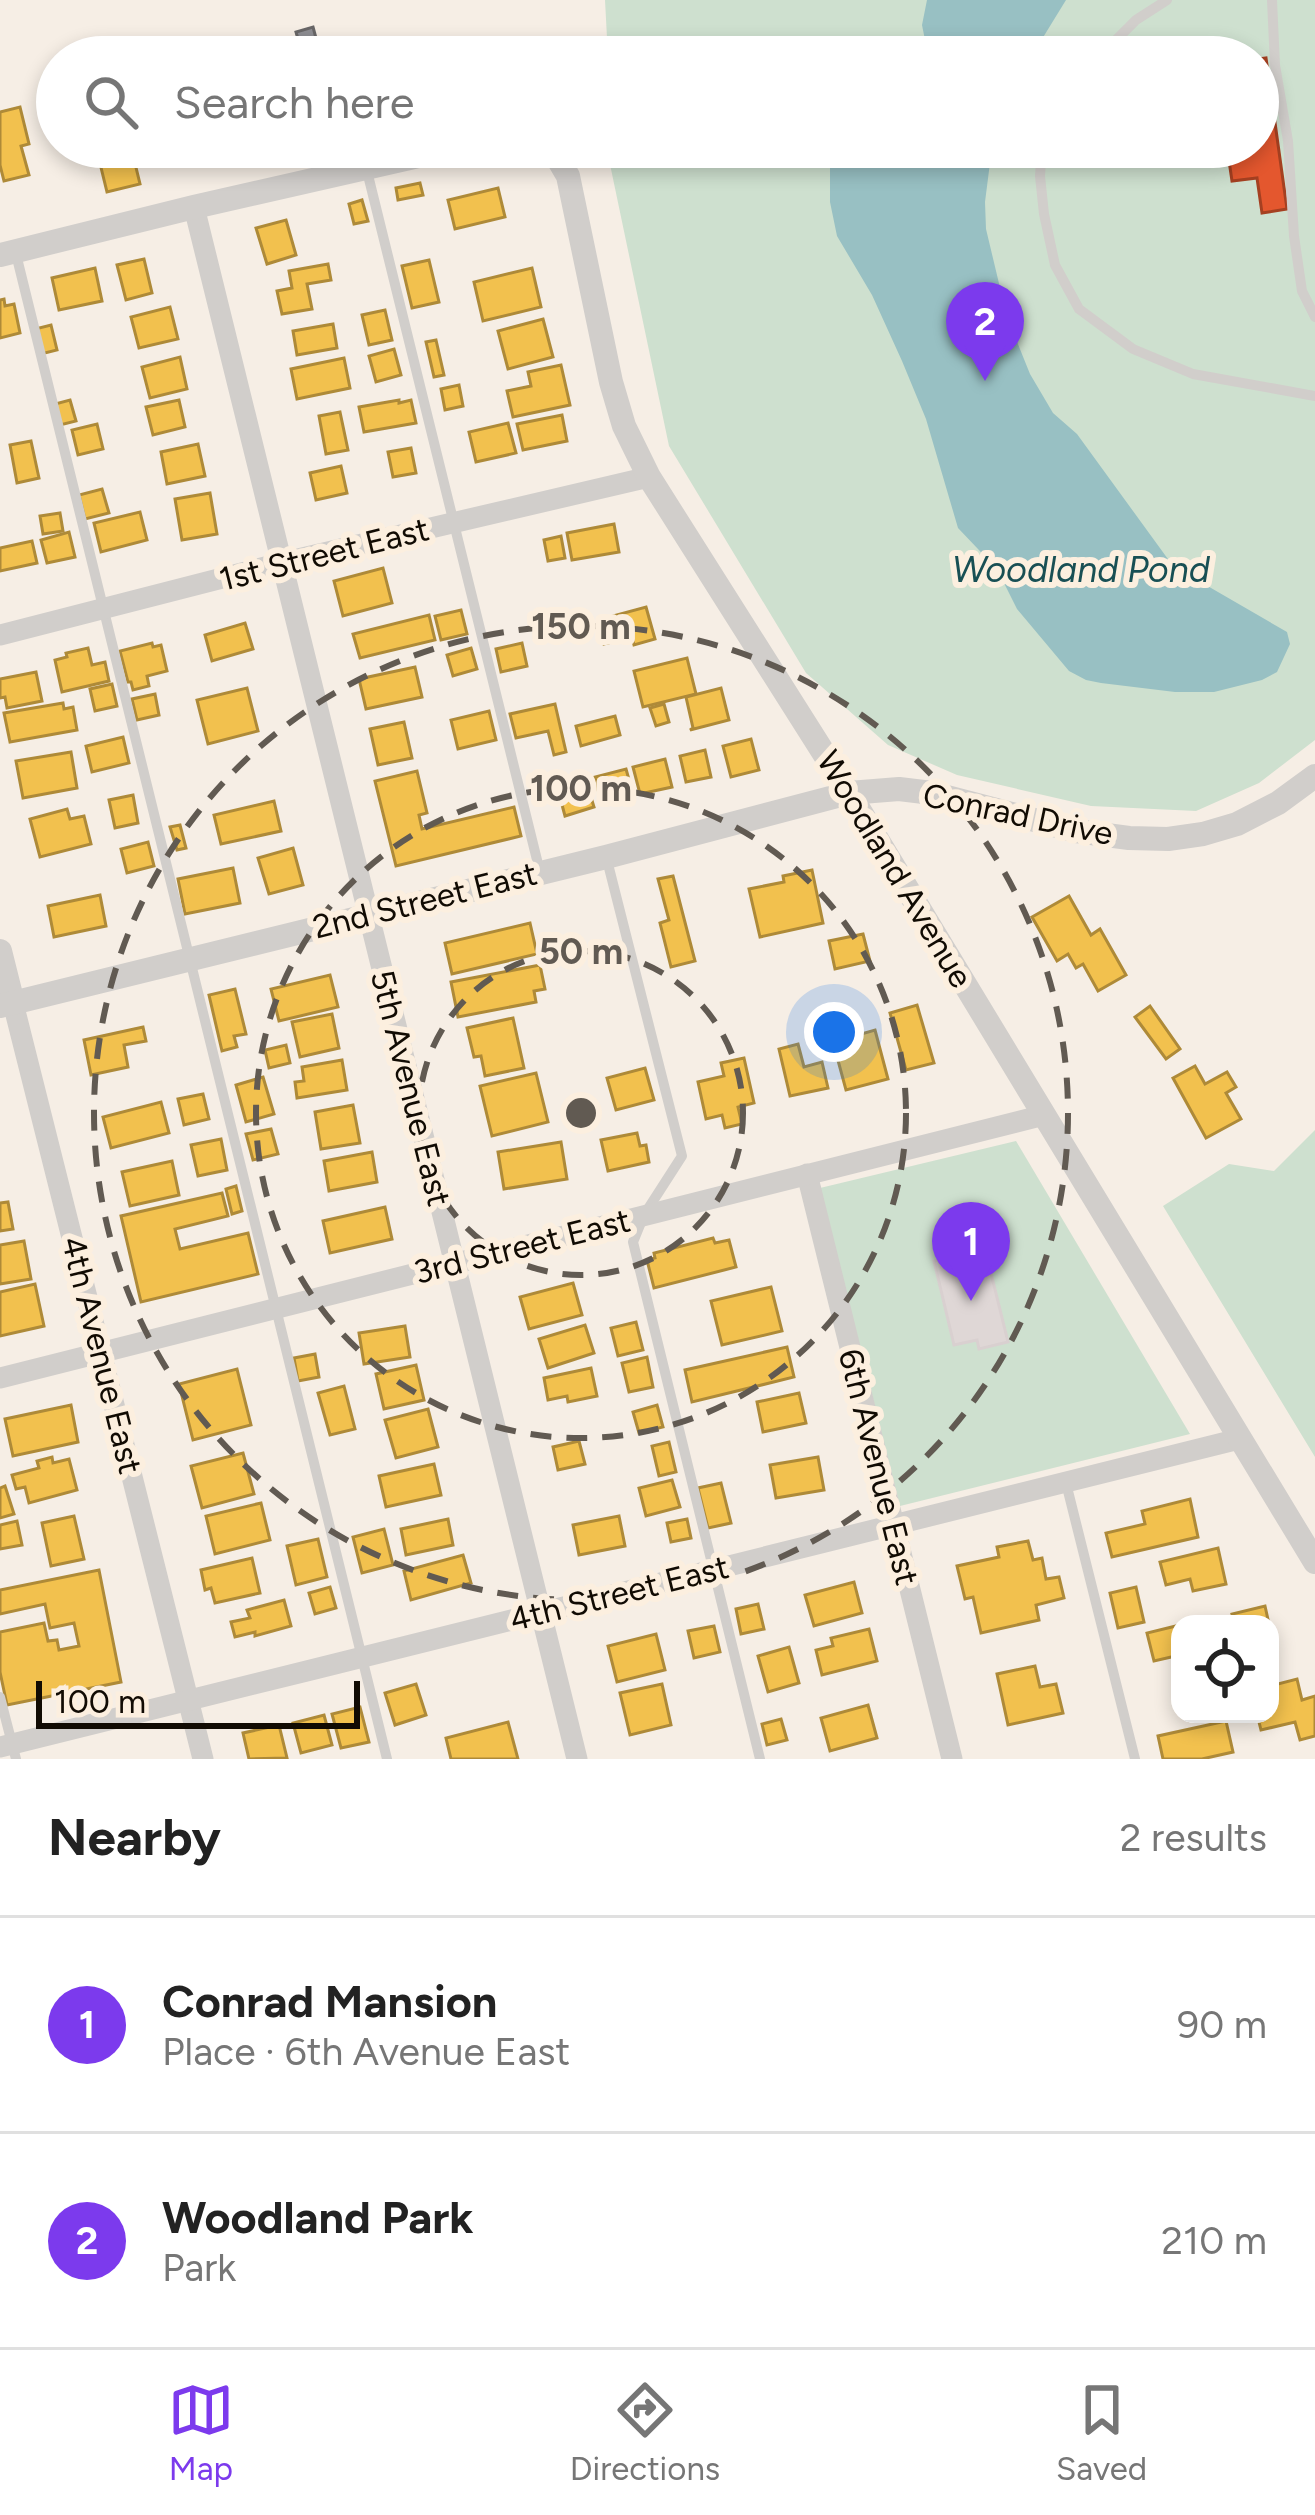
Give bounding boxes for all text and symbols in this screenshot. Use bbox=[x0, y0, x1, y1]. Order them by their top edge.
search box bbox=[36, 36, 1279, 168]
icon: search bbox=[78, 69, 144, 135]
text: Search here bbox=[174, 75, 414, 129]
pin: 2 bbox=[946, 282, 1024, 381]
street label: 1st Street East bbox=[215, 509, 433, 599]
water label: Woodland Pond bbox=[952, 548, 1211, 591]
text: 150 m bbox=[531, 605, 631, 648]
street label: Woodland Avenue bbox=[809, 743, 981, 995]
text: 100 m bbox=[530, 767, 632, 810]
street label: Conrad Drive bbox=[919, 775, 1117, 853]
street label: 2nd Street East bbox=[309, 853, 541, 947]
text: 50 m bbox=[539, 930, 623, 973]
street label: 5th Avenue East bbox=[363, 966, 459, 1210]
your location bbox=[804, 1002, 864, 1062]
centre of rings bbox=[560, 1092, 602, 1134]
street label: 3rd Street East bbox=[410, 1200, 634, 1292]
pin: 1 bbox=[932, 1202, 1010, 1301]
street label: 4th Avenue East bbox=[54, 1232, 150, 1478]
street label: 6th Avenue East bbox=[831, 1345, 927, 1589]
street label: 4th Street East bbox=[505, 1547, 733, 1639]
map controls bbox=[1171, 1615, 1279, 1723]
button: locate bbox=[1171, 1615, 1279, 1723]
scale bar bbox=[36, 1675, 360, 1728]
text: 100 m bbox=[54, 1682, 146, 1721]
text: Nearby bbox=[48, 1807, 221, 1868]
text: 2 results bbox=[1120, 1814, 1267, 1861]
text: Conrad Mansion bbox=[162, 1974, 497, 2028]
text: 1 bbox=[79, 2001, 95, 2048]
text: 90 m bbox=[1177, 2001, 1267, 2048]
text: Place · 6th Avenue East bbox=[162, 2028, 570, 2075]
text: Woodland Park bbox=[162, 2190, 474, 2244]
text: 2 bbox=[76, 2217, 98, 2264]
text: 210 m bbox=[1161, 2217, 1267, 2264]
text: Park bbox=[162, 2244, 236, 2291]
tab: Map bbox=[168, 2377, 234, 2488]
tab: Directions bbox=[570, 2377, 720, 2488]
tab: Saved bbox=[1056, 2377, 1147, 2488]

